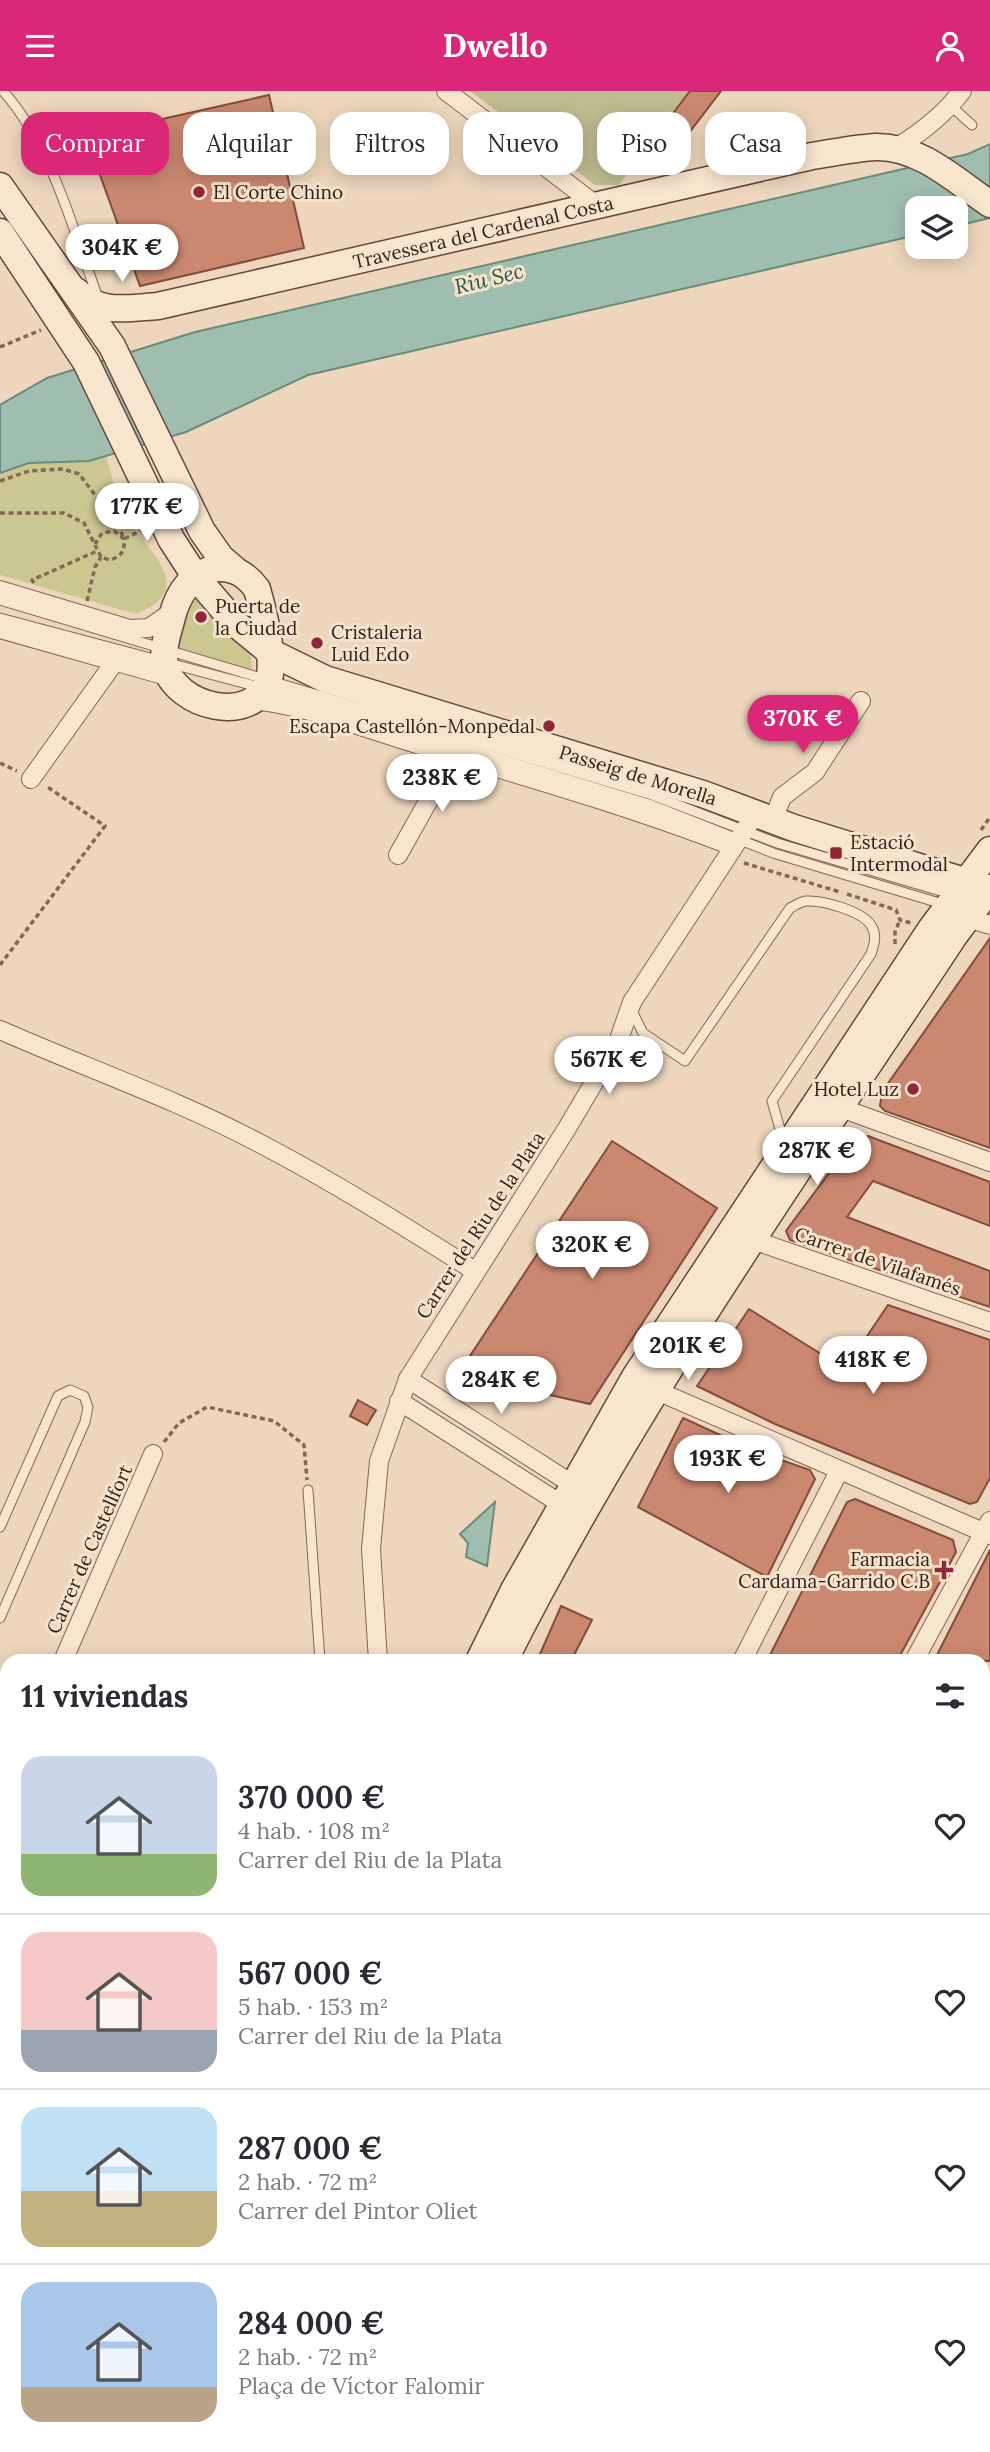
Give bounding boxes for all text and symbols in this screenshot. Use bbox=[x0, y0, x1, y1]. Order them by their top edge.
text: Dwello bbox=[442, 25, 548, 66]
icon: menu bbox=[21, 27, 59, 65]
icon: person bbox=[931, 27, 969, 65]
chip: Comprar bbox=[21, 112, 169, 175]
chip: Alquilar bbox=[183, 112, 316, 175]
chip: Filtros bbox=[330, 112, 449, 175]
chip: Nuevo bbox=[463, 112, 583, 175]
chip: Piso bbox=[597, 112, 691, 175]
chip: Casa bbox=[705, 112, 806, 175]
place label: El Corte Chino bbox=[213, 180, 343, 204]
marker: El Corte Chino bbox=[191, 184, 207, 200]
street label: Travessera del Cardenal Costa bbox=[350, 190, 616, 274]
map controls bbox=[905, 196, 968, 259]
button: layers bbox=[905, 196, 968, 259]
pin: 304K € bbox=[65, 225, 179, 284]
text: 304K € bbox=[81, 232, 163, 261]
water label: Riu Sec bbox=[452, 257, 526, 300]
pin: 177K € bbox=[90, 483, 204, 543]
text: 177K € bbox=[111, 491, 183, 520]
place label: Puerta de la Ciudad bbox=[215, 594, 300, 640]
marker: Puerta de la Ciudad bbox=[193, 609, 209, 625]
place label: Cristaleria Luid Edo bbox=[331, 620, 423, 666]
marker: Cristaleria Luid Edo bbox=[309, 635, 325, 651]
pin: 370K € bbox=[746, 695, 860, 755]
text: 370K € bbox=[763, 703, 843, 732]
place label: Escapa Castellón-Monpedal bbox=[289, 714, 535, 738]
marker: Escapa Castellón-Monpedal bbox=[541, 718, 557, 734]
street label: Passeig de Morella bbox=[556, 740, 720, 810]
pin: 238K € bbox=[385, 755, 499, 814]
text: 238K € bbox=[402, 762, 482, 791]
place label: Estació Intermodal bbox=[850, 830, 948, 876]
marker: Estació Intermodal bbox=[828, 845, 844, 861]
pin: 567K € bbox=[552, 1037, 666, 1096]
text: 567K € bbox=[570, 1044, 648, 1073]
place label: Hotel Luz bbox=[814, 1077, 899, 1101]
marker: Hotel Luz bbox=[905, 1081, 921, 1097]
street label: Carrer del Riu de la Plata bbox=[410, 1127, 550, 1323]
pin: 287K € bbox=[760, 1127, 874, 1187]
text: 287K € bbox=[778, 1135, 856, 1164]
pin: 320K € bbox=[535, 1221, 649, 1281]
street label: Carrer de Vilafamés bbox=[792, 1221, 965, 1301]
text: 320K € bbox=[552, 1229, 632, 1258]
pin: 201K € bbox=[631, 1323, 745, 1382]
text: 201K € bbox=[649, 1330, 727, 1359]
pin: 418K € bbox=[816, 1337, 930, 1396]
text: 418K € bbox=[835, 1344, 911, 1373]
pin: 284K € bbox=[444, 1357, 558, 1416]
text: 284K € bbox=[461, 1364, 541, 1393]
pin: 193K € bbox=[671, 1435, 785, 1495]
text: 193K € bbox=[690, 1443, 766, 1472]
street label: Carrer de Castellfort bbox=[41, 1460, 137, 1637]
place label: Farmacia Cardama-Garrido C.B bbox=[738, 1547, 930, 1593]
marker: Farmacia Cardama-Garrido C.B bbox=[936, 1562, 952, 1578]
text: 11 viviendas bbox=[21, 1677, 188, 1715]
icon: filters bbox=[931, 1677, 969, 1715]
text: 370 000 € bbox=[238, 1778, 385, 1816]
icon: home bbox=[77, 1784, 161, 1868]
icon: heart bbox=[931, 1807, 969, 1845]
text: 4 hab. · 108 m² bbox=[238, 1816, 390, 1845]
text: Carrer del Riu de la Plata bbox=[238, 1845, 502, 1874]
text: 567 000 € bbox=[238, 1954, 383, 1992]
icon: home bbox=[77, 1960, 161, 2044]
icon: heart bbox=[931, 1983, 969, 2021]
text: 5 hab. · 153 m² bbox=[238, 1992, 388, 2021]
text: Carrer del Riu de la Plata bbox=[238, 2021, 502, 2050]
text: 287 000 € bbox=[238, 2129, 383, 2167]
icon: home bbox=[77, 2135, 161, 2219]
icon: heart bbox=[931, 2158, 969, 2196]
text: 2 hab. · 72 m² bbox=[238, 2167, 377, 2196]
text: Carrer del Pintor Oliet bbox=[238, 2196, 477, 2225]
text: 284 000 € bbox=[238, 2304, 385, 2342]
icon: home bbox=[77, 2310, 161, 2394]
icon: heart bbox=[931, 2333, 969, 2371]
text: 2 hab. · 72 m² bbox=[238, 2342, 377, 2371]
text: Plaça de Víctor Falomir bbox=[238, 2371, 484, 2400]

